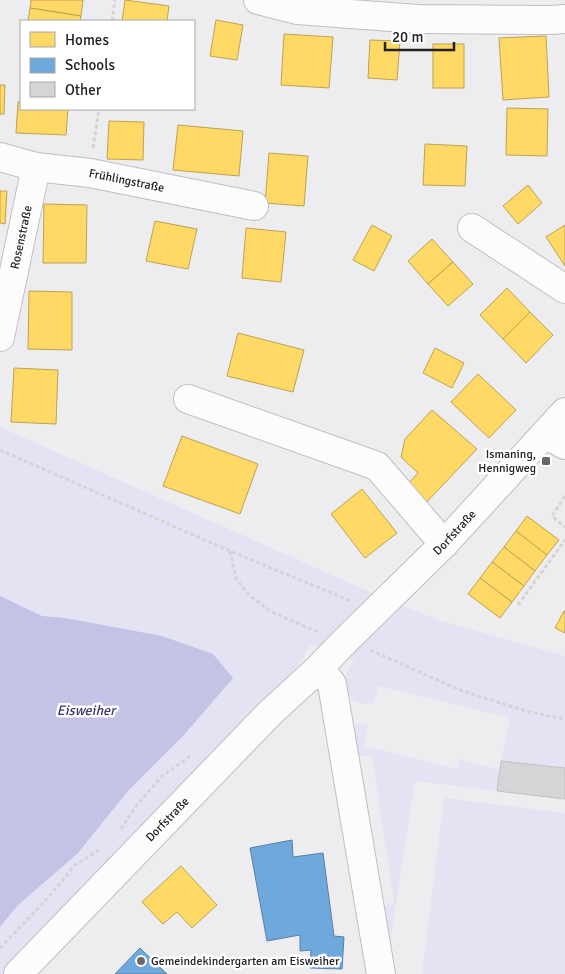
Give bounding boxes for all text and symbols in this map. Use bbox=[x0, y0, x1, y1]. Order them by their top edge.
legend bbox=[20, 20, 195, 110]
scale bar bbox=[385, 20, 454, 52]
text: 20 m bbox=[392, 28, 423, 46]
text: Homes bbox=[65, 31, 109, 49]
text: Schools bbox=[65, 56, 116, 74]
text: Other bbox=[65, 81, 102, 99]
street label: Frühlingstraße bbox=[88, 165, 166, 195]
street label: Rosenstraße bbox=[7, 204, 35, 270]
place label: Ismaning, Hennigweg bbox=[478, 447, 536, 476]
marker: Ismaning, Hennigweg bbox=[540, 455, 552, 467]
street label: Dorfstraße bbox=[430, 507, 479, 558]
water label: Eisweiher bbox=[57, 702, 117, 719]
street label: Dorfstraße bbox=[142, 794, 192, 845]
place label: Gemeindekindergarten am Eisweiher bbox=[151, 954, 340, 969]
marker: Gemeindekindergarten am Eisweiher bbox=[135, 955, 147, 967]

